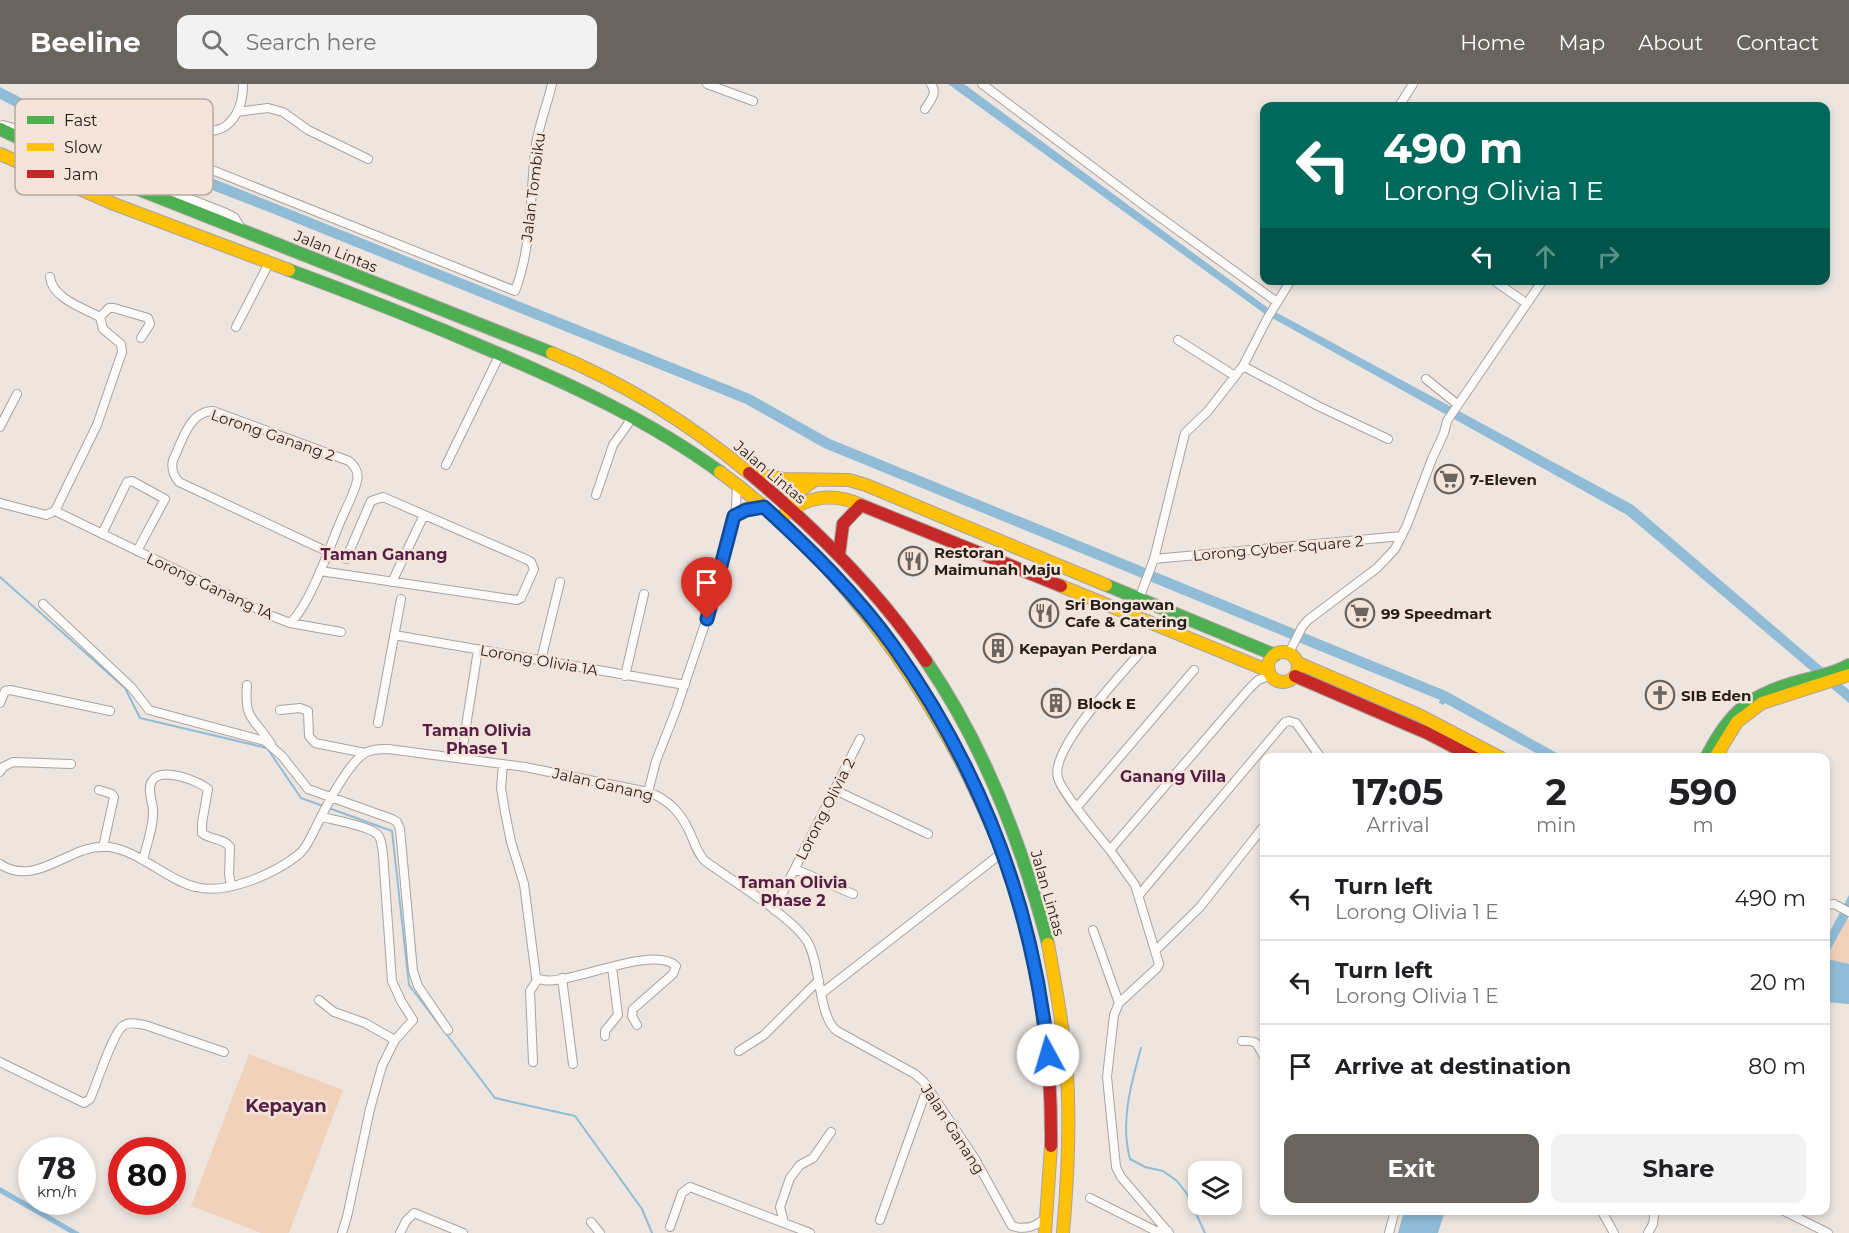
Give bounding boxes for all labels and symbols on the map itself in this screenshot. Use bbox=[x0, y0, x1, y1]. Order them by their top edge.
legend bbox=[15, 99, 213, 195]
text: Fast bbox=[64, 111, 98, 130]
street label: Jalan Tombiku bbox=[517, 131, 549, 244]
text: Slow bbox=[64, 138, 102, 157]
text: Jam bbox=[63, 165, 98, 184]
street label: Jalan Lintas bbox=[291, 225, 380, 276]
street label: Lorong Ganang 2 bbox=[208, 405, 338, 465]
street label: Jalan Lintas bbox=[729, 436, 810, 508]
supermarket icon: 7-Eleven bbox=[1433, 463, 1465, 495]
place label: 7-Eleven bbox=[1470, 470, 1537, 489]
street label: Lorong Cyber Square 2 bbox=[1192, 531, 1364, 565]
place label: Restoran Maimunah Maju bbox=[934, 543, 1061, 579]
district label: Taman Ganang bbox=[320, 545, 448, 564]
restaurant icon: Restoran Maimunah Maju bbox=[897, 545, 929, 577]
street label: Lorong Ganang 1A bbox=[144, 548, 277, 624]
pin bbox=[681, 557, 732, 619]
place label: Sri Bongawan Cafe & Catering bbox=[1065, 595, 1187, 631]
restaurant icon: Sri Bongawan Cafe & Catering bbox=[1028, 597, 1060, 629]
supermarket icon: 99 Speedmart bbox=[1344, 597, 1376, 629]
place label: 99 Speedmart bbox=[1381, 604, 1492, 623]
building icon: Kepayan Perdana bbox=[982, 632, 1014, 664]
place label: Kepayan Perdana bbox=[1019, 639, 1157, 658]
street label: Lorong Olivia 1A bbox=[479, 640, 600, 680]
church icon: SIB Eden bbox=[1644, 679, 1676, 711]
place label: SIB Eden bbox=[1681, 686, 1751, 705]
building icon: Block E bbox=[1040, 687, 1072, 719]
place label: Block E bbox=[1077, 694, 1136, 713]
district label: Taman Olivia Phase 1 bbox=[423, 721, 531, 758]
street label: Lorong Olivia 2 bbox=[791, 755, 859, 863]
street label: Jalan Ganang bbox=[550, 763, 655, 805]
district label: Ganang Villa bbox=[1120, 767, 1226, 786]
street label: Jalan Lintas bbox=[1026, 847, 1069, 938]
district label: Taman Olivia Phase 2 bbox=[739, 873, 847, 910]
position arrow bbox=[1016, 1023, 1080, 1087]
street label: Jalan Ganang bbox=[916, 1080, 989, 1177]
district label: Kepayan bbox=[245, 1095, 327, 1117]
speed limit sign: 80 bbox=[108, 1137, 186, 1215]

